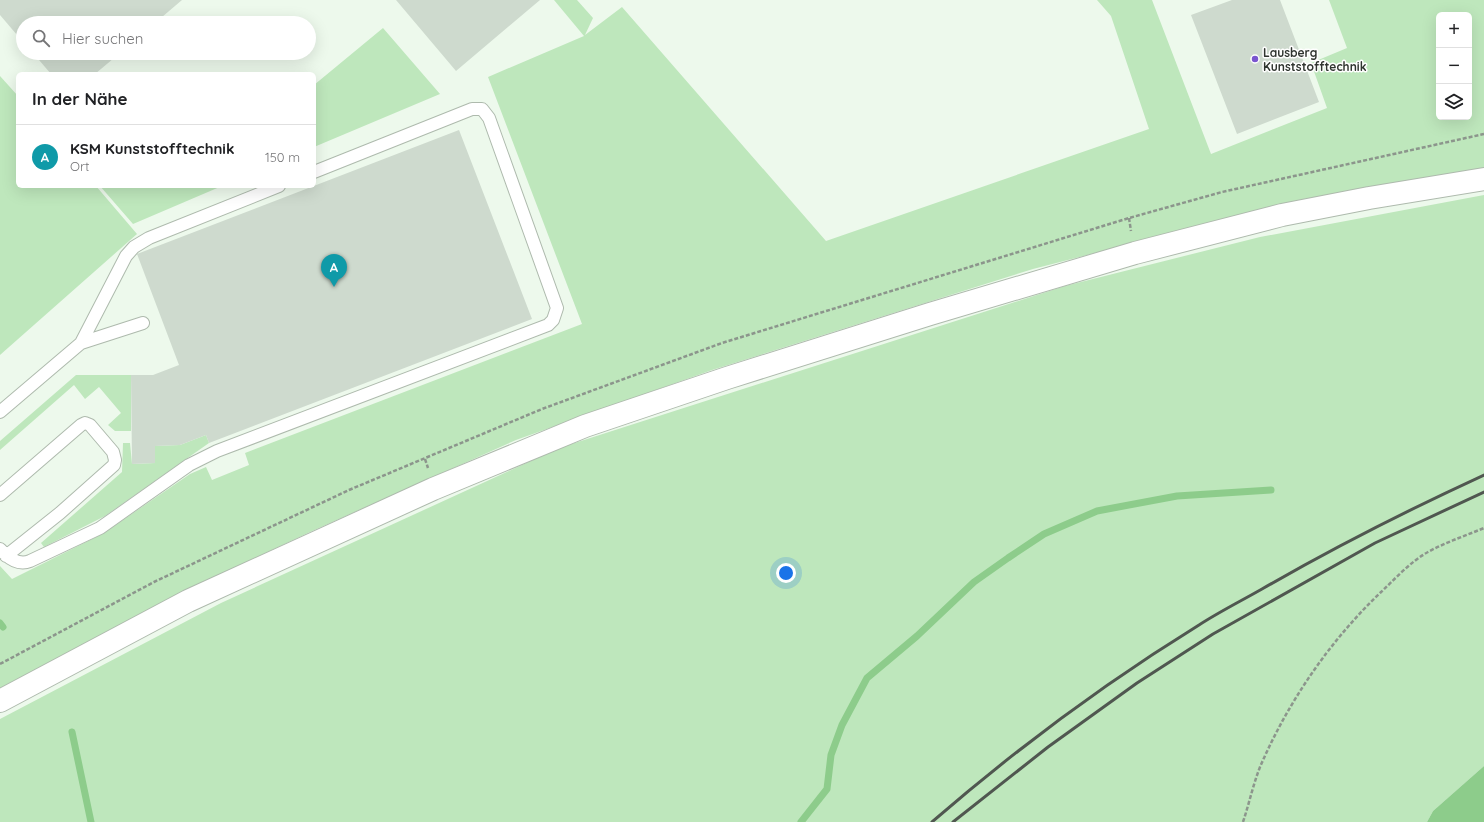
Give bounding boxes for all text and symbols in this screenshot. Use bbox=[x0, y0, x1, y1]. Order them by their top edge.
map controls bbox=[1436, 12, 1472, 120]
button: + bbox=[1436, 12, 1472, 48]
search box bbox=[16, 16, 316, 60]
icon: search bbox=[30, 27, 52, 49]
text: Hier suchen bbox=[62, 29, 143, 48]
place label: Lausberg Kunststofftechnik bbox=[1263, 45, 1367, 74]
button: − bbox=[1436, 48, 1472, 84]
marker: Lausberg Kunststofftechnik bbox=[1250, 54, 1260, 64]
button: layers bbox=[1436, 84, 1472, 120]
text: In der Nähe bbox=[32, 88, 128, 109]
text: KSM Kunststofftechnik bbox=[70, 139, 234, 158]
text: A bbox=[41, 149, 49, 165]
text: 150 m bbox=[265, 149, 300, 165]
text: Ort bbox=[70, 158, 89, 174]
pin: A bbox=[321, 254, 347, 287]
your location bbox=[776, 563, 796, 583]

